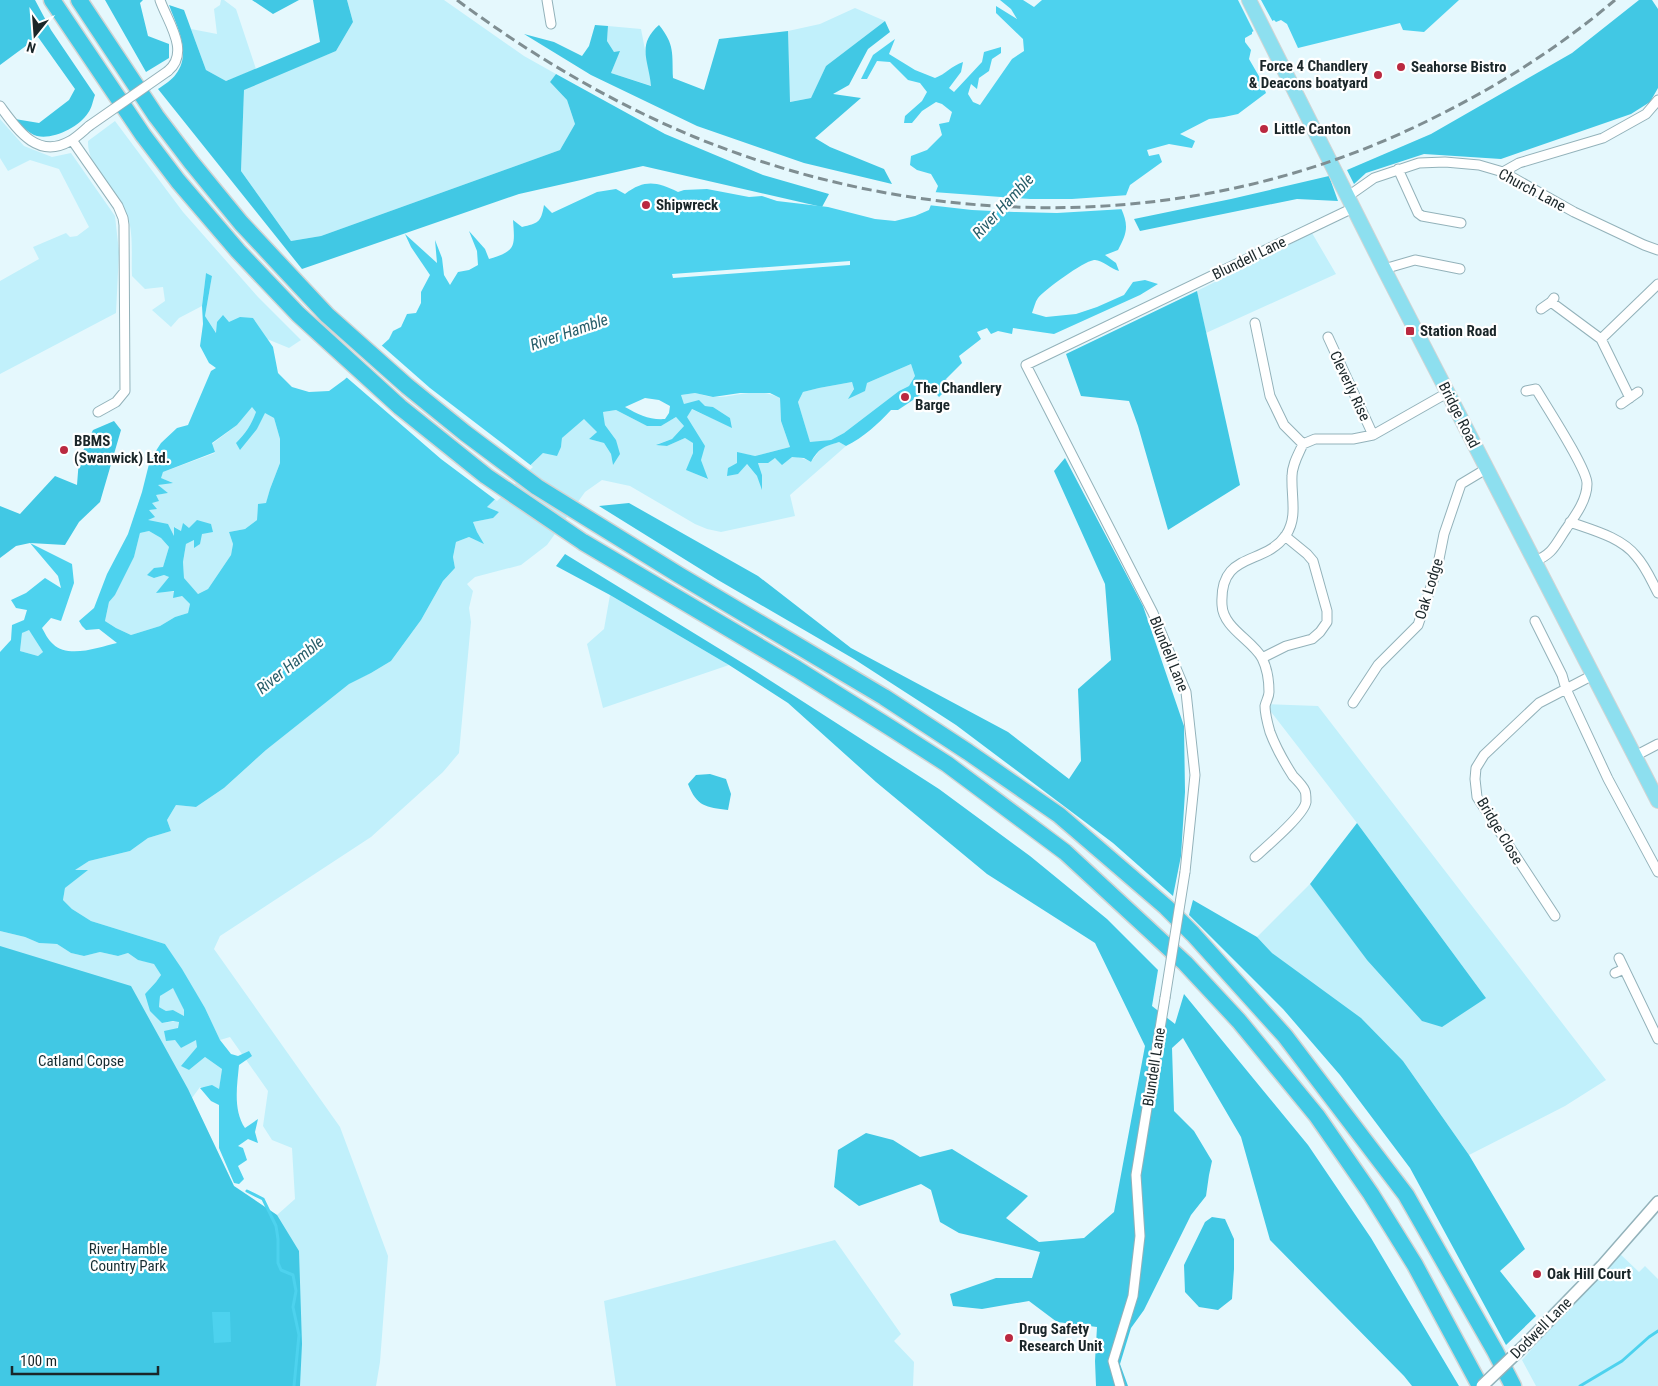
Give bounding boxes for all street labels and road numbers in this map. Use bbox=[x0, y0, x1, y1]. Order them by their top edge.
street label: Church Lane bbox=[1495, 165, 1569, 215]
street label: Blundell Lane bbox=[1209, 232, 1289, 284]
street label: Cleverly Rise bbox=[1326, 348, 1374, 424]
street label: Bridge Road bbox=[1435, 379, 1483, 451]
street label: Oak Lodge bbox=[1411, 556, 1447, 622]
street label: Blundell Lane bbox=[1146, 614, 1192, 694]
street label: Bridge Close bbox=[1473, 794, 1527, 868]
street label: Blundell Lane bbox=[1139, 1026, 1169, 1108]
street label: Dodwell Lane bbox=[1507, 1294, 1575, 1362]

